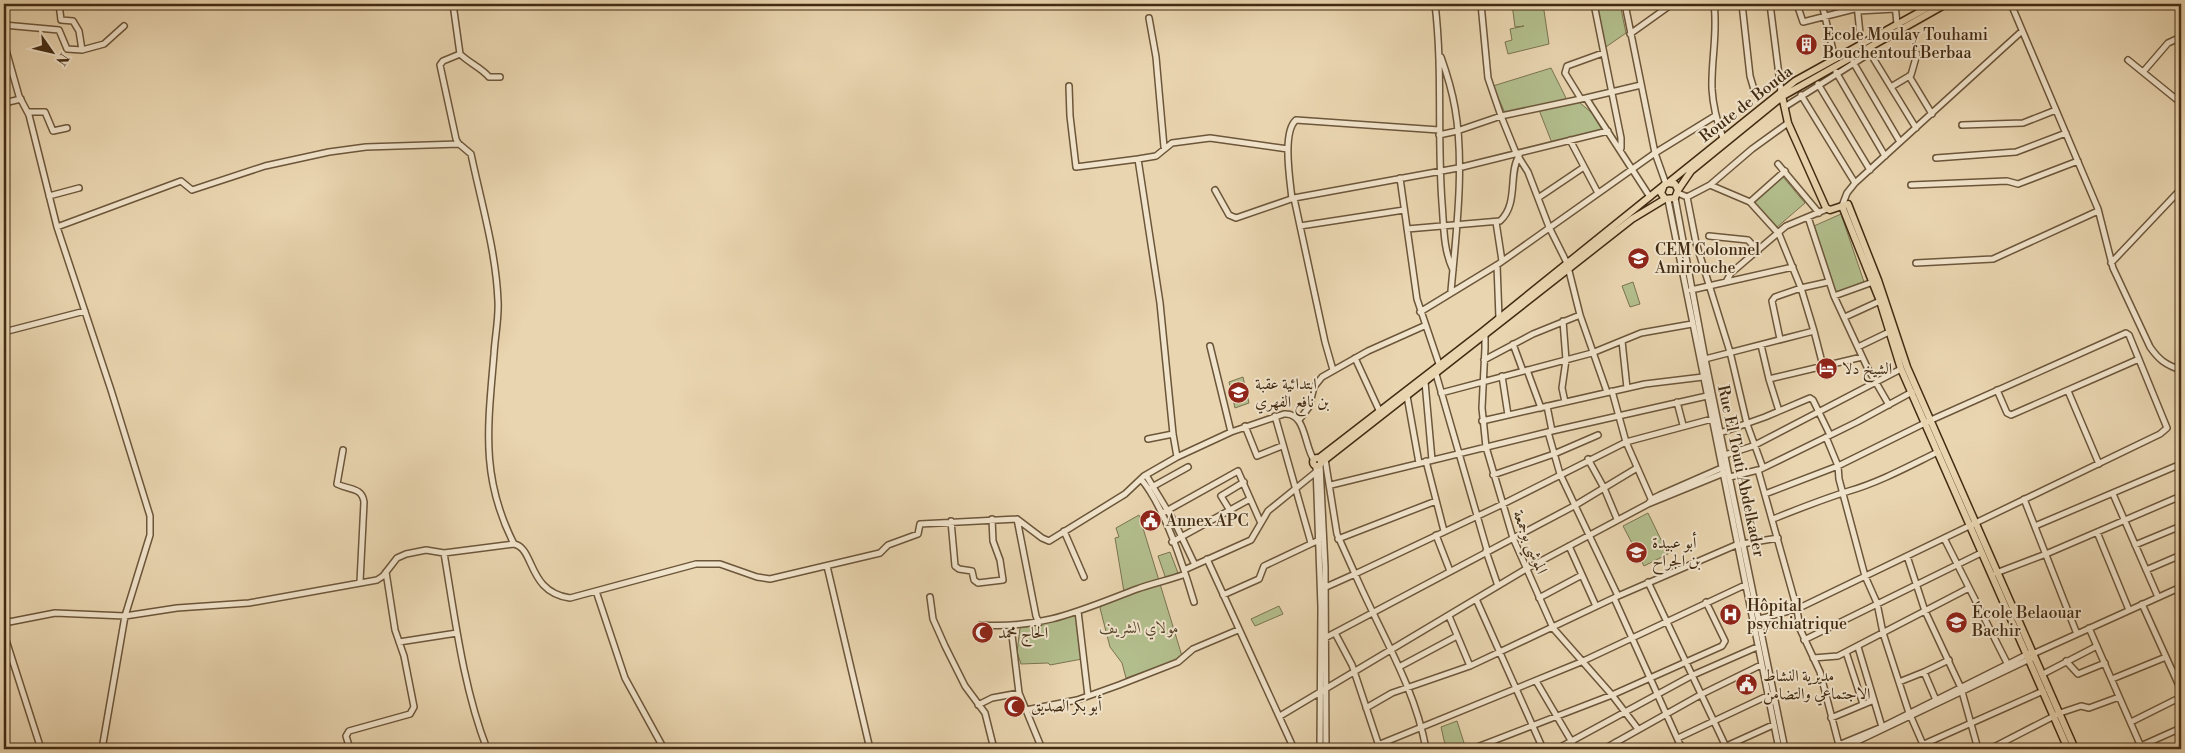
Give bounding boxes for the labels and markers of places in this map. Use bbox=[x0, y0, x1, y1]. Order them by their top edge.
place label: Ecole Moulay Touhami Bouchentouf Berbaa bbox=[1822, 25, 1988, 63]
building icon: Ecole Moulay Touhami Bouchentouf Berbaa bbox=[1795, 32, 1819, 56]
place label: CEM Colonnel Amirouche bbox=[1654, 240, 1760, 278]
school or university icon: CEM Colonnel Amirouche bbox=[1627, 247, 1651, 271]
hotel icon: الشيخ دلا bbox=[1814, 357, 1838, 381]
place label: الشيخ دلا bbox=[1842, 359, 1892, 383]
place label: ابتدائية عقبة بن نافع الفهري bbox=[1255, 374, 1329, 417]
school or university icon: ابتدائية عقبة بن نافع الفهري bbox=[1227, 381, 1251, 405]
public building icon: Annex APC bbox=[1138, 509, 1162, 533]
place label: Annex APC bbox=[1165, 511, 1248, 531]
place label: أبو عبيدة بن الجراح bbox=[1652, 531, 1700, 575]
school or university icon: أبو عبيدة بن الجراح bbox=[1624, 540, 1648, 564]
place label: Hôpital psychiatrique bbox=[1747, 596, 1847, 634]
place label: École Belaouar Bachir bbox=[1971, 601, 2082, 641]
hospital icon: Hôpital psychiatrique bbox=[1719, 603, 1743, 627]
school or university icon: École Belaouar Bachir bbox=[1944, 610, 1968, 634]
mosque icon: الحاج محمد bbox=[970, 621, 994, 645]
place label: الحاج محمد bbox=[998, 623, 1048, 647]
place label: مديرية النشاط الاجتماعي والتضامن bbox=[1763, 666, 1871, 706]
public building icon: مديرية النشاط الاجتماعي والتضامن bbox=[1735, 673, 1759, 697]
mosque icon: أبو بكر الصديق bbox=[1003, 694, 1027, 718]
place label: أبو بكر الصديق bbox=[1031, 694, 1102, 716]

